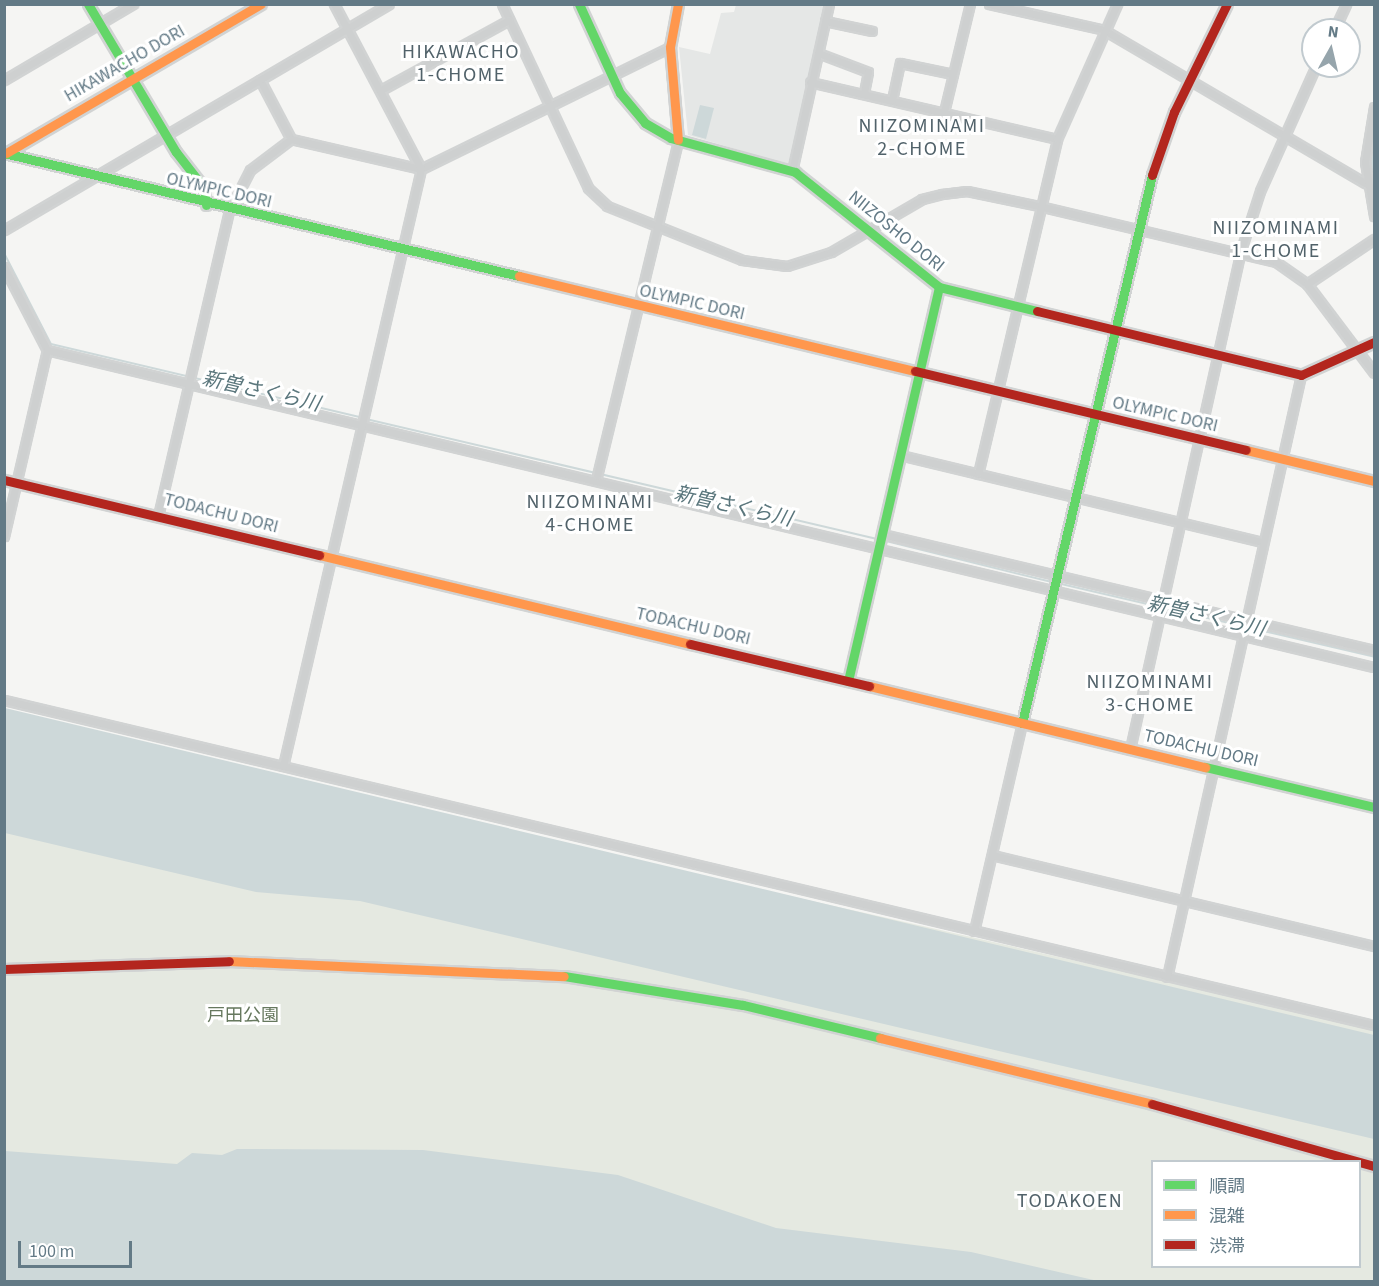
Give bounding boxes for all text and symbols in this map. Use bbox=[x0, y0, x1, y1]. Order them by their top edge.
north arrow bbox=[1301, 18, 1361, 78]
street label: HIKAWACHO DORI bbox=[61, 21, 189, 107]
text: N bbox=[1326, 21, 1340, 44]
district label: HIKAWACHO 1-CHOME bbox=[402, 41, 520, 88]
district label: NIIZOMINAMI 2-CHOME bbox=[858, 114, 986, 161]
street label: OLYMPIC DORI bbox=[164, 168, 274, 214]
street label: NIIZOSHO DORI bbox=[844, 187, 948, 277]
district label: NIIZOMINAMI 1-CHOME bbox=[1212, 217, 1340, 264]
street label: OLYMPIC DORI bbox=[637, 280, 747, 326]
water label: 新曽さくら川 bbox=[200, 367, 322, 417]
street label: OLYMPIC DORI bbox=[1110, 392, 1220, 438]
water label: 新曽さくら川 bbox=[672, 482, 794, 532]
street label: TODACHU DORI bbox=[162, 489, 280, 539]
district label: NIIZOMINAMI 4-CHOME bbox=[526, 491, 654, 538]
water label: 新曽さくら川 bbox=[1145, 592, 1267, 642]
street label: TODACHU DORI bbox=[634, 603, 752, 651]
district label: NIIZOMINAMI 3-CHOME bbox=[1086, 671, 1214, 718]
street label: TODACHU DORI bbox=[1142, 725, 1260, 773]
park label: 戸田公園 bbox=[207, 1005, 279, 1027]
legend bbox=[1151, 1160, 1361, 1268]
text: 順調 bbox=[1209, 1174, 1245, 1199]
district label: TODAKOEN bbox=[1017, 1189, 1123, 1213]
text: 混雑 bbox=[1209, 1204, 1245, 1229]
scale bar bbox=[21, 1229, 135, 1267]
text: 渋滞 bbox=[1209, 1234, 1245, 1259]
text: 100 m bbox=[29, 1239, 74, 1264]

